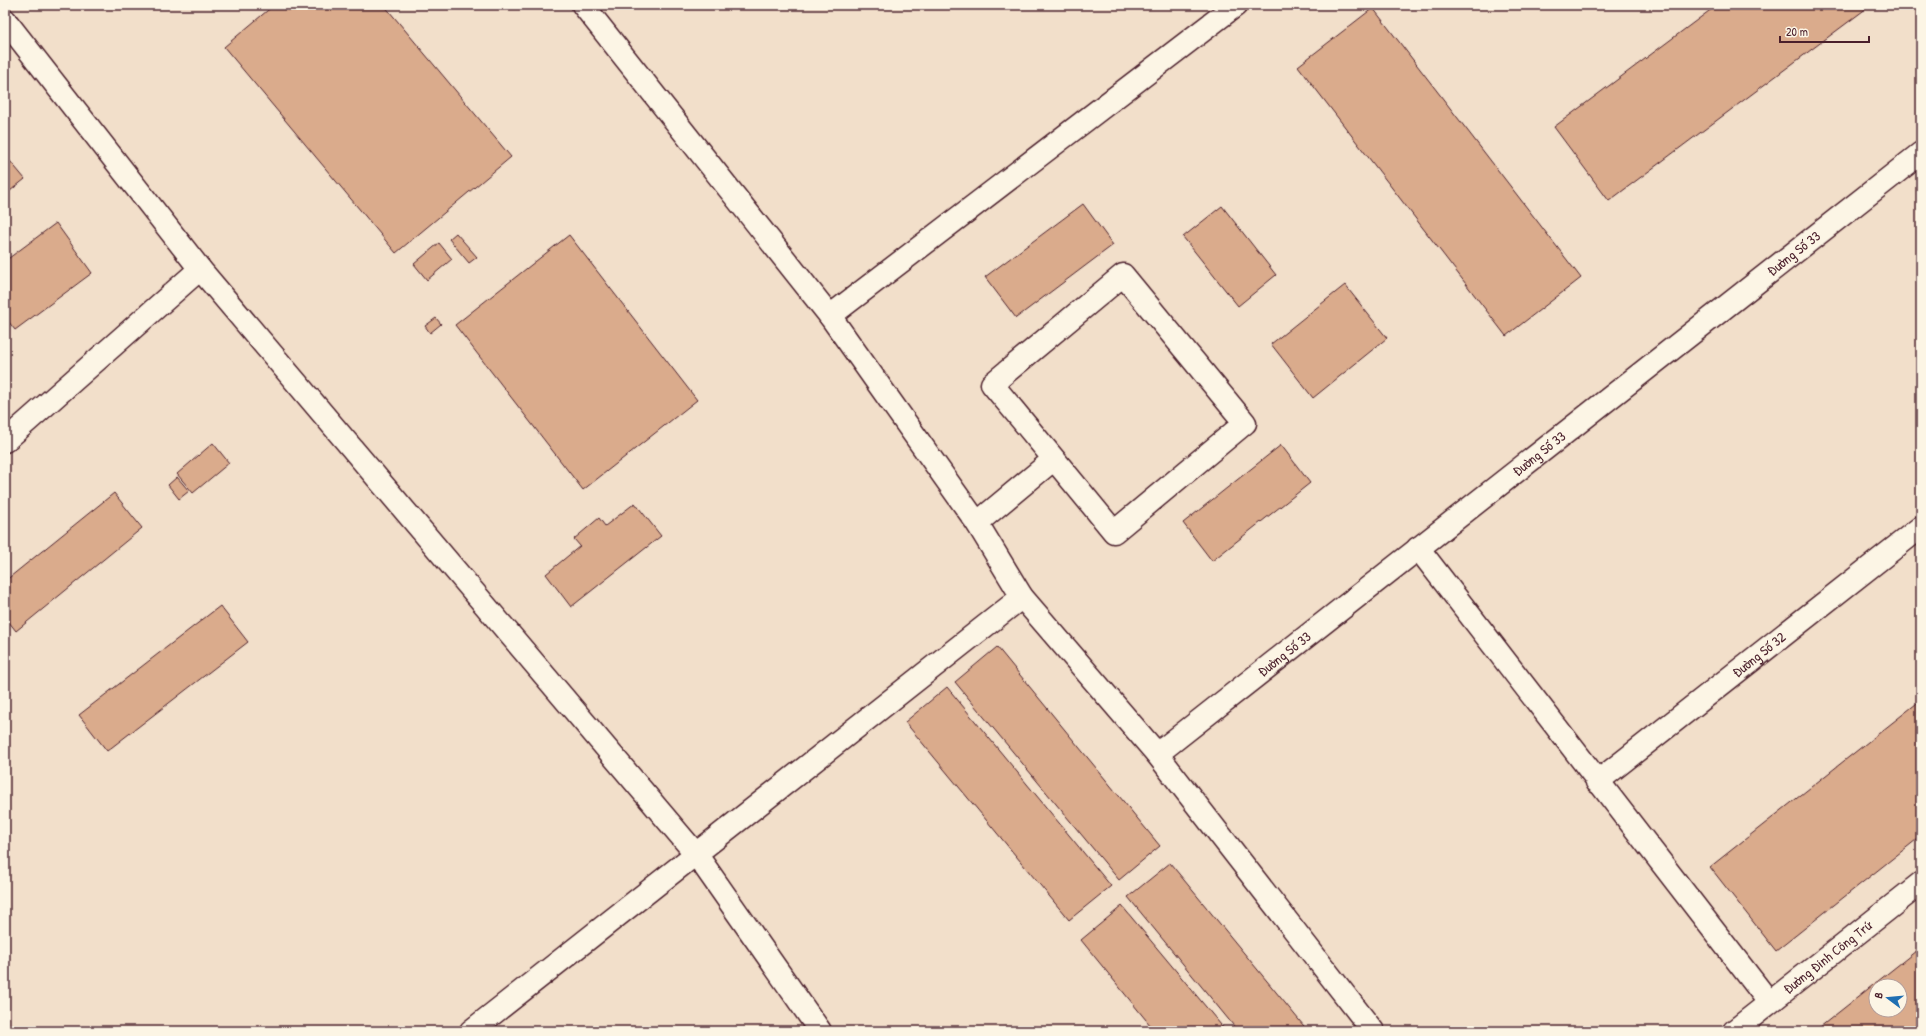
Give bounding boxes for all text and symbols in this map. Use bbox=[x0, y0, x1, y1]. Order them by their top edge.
scale bar bbox=[1780, 18, 1869, 44]
text: 20 m bbox=[1786, 23, 1808, 40]
street label: Đường Số 33 bbox=[1763, 226, 1824, 280]
street label: Đường Số 33 bbox=[1508, 426, 1569, 480]
street label: Đường Số 33 bbox=[1254, 627, 1315, 680]
street label: Đường Số 32 bbox=[1728, 627, 1790, 681]
street label: Đường Đinh Công Trứ bbox=[1779, 915, 1876, 998]
north arrow bbox=[1868, 978, 1908, 1018]
text: B bbox=[1871, 990, 1886, 1000]

